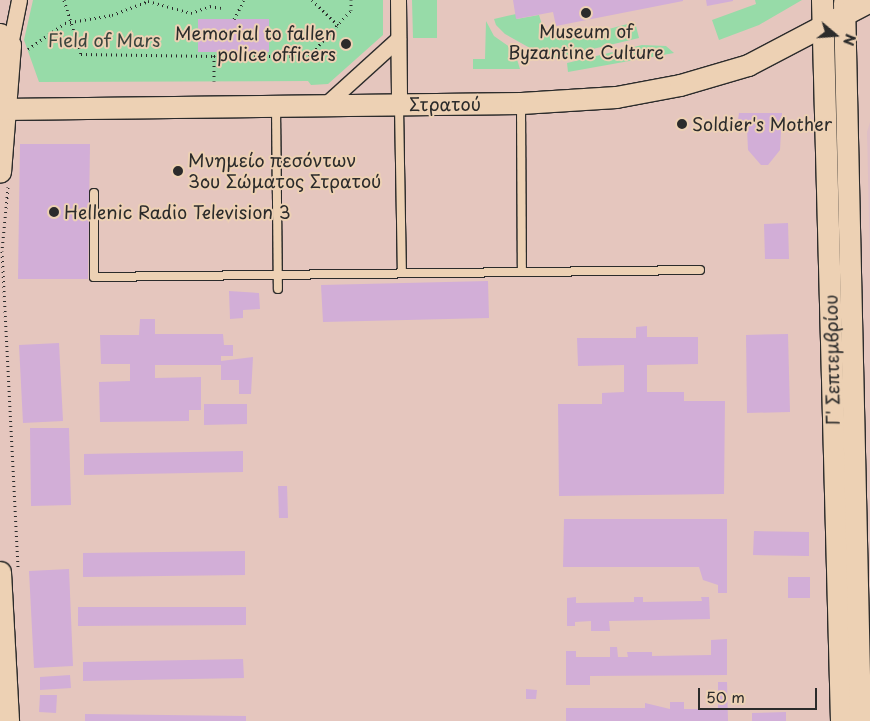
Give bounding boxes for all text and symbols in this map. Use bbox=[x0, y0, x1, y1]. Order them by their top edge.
marker: Museum of Byzantine Culture bbox=[580, 7, 592, 19]
north arrow bbox=[810, 10, 860, 60]
place label: Museum of Byzantine Culture bbox=[508, 21, 664, 64]
place label: Memorial to fallen police officers bbox=[176, 23, 336, 66]
park label: Field of Mars bbox=[48, 29, 160, 51]
text: N bbox=[838, 31, 861, 48]
marker: Memorial to fallen police officers bbox=[340, 38, 352, 50]
street label: Στρατού bbox=[409, 93, 481, 115]
place label: Soldier's Mother bbox=[692, 113, 832, 135]
marker: Soldier's Mother bbox=[676, 118, 688, 130]
place label: Μνημείο πεσόντων 3ου Σώματος Στρατού bbox=[188, 150, 382, 192]
marker: Μνημείο πεσόντων 3ου Σώματος Στρατού bbox=[172, 165, 184, 177]
place label: Hellenic Radio Television 3 bbox=[64, 201, 290, 223]
marker: Hellenic Radio Television 3 bbox=[48, 206, 60, 218]
street label: Γ' Σεπτεμβρίου bbox=[820, 294, 844, 426]
scale bar bbox=[700, 678, 819, 710]
text: 50 m bbox=[706, 685, 745, 708]

